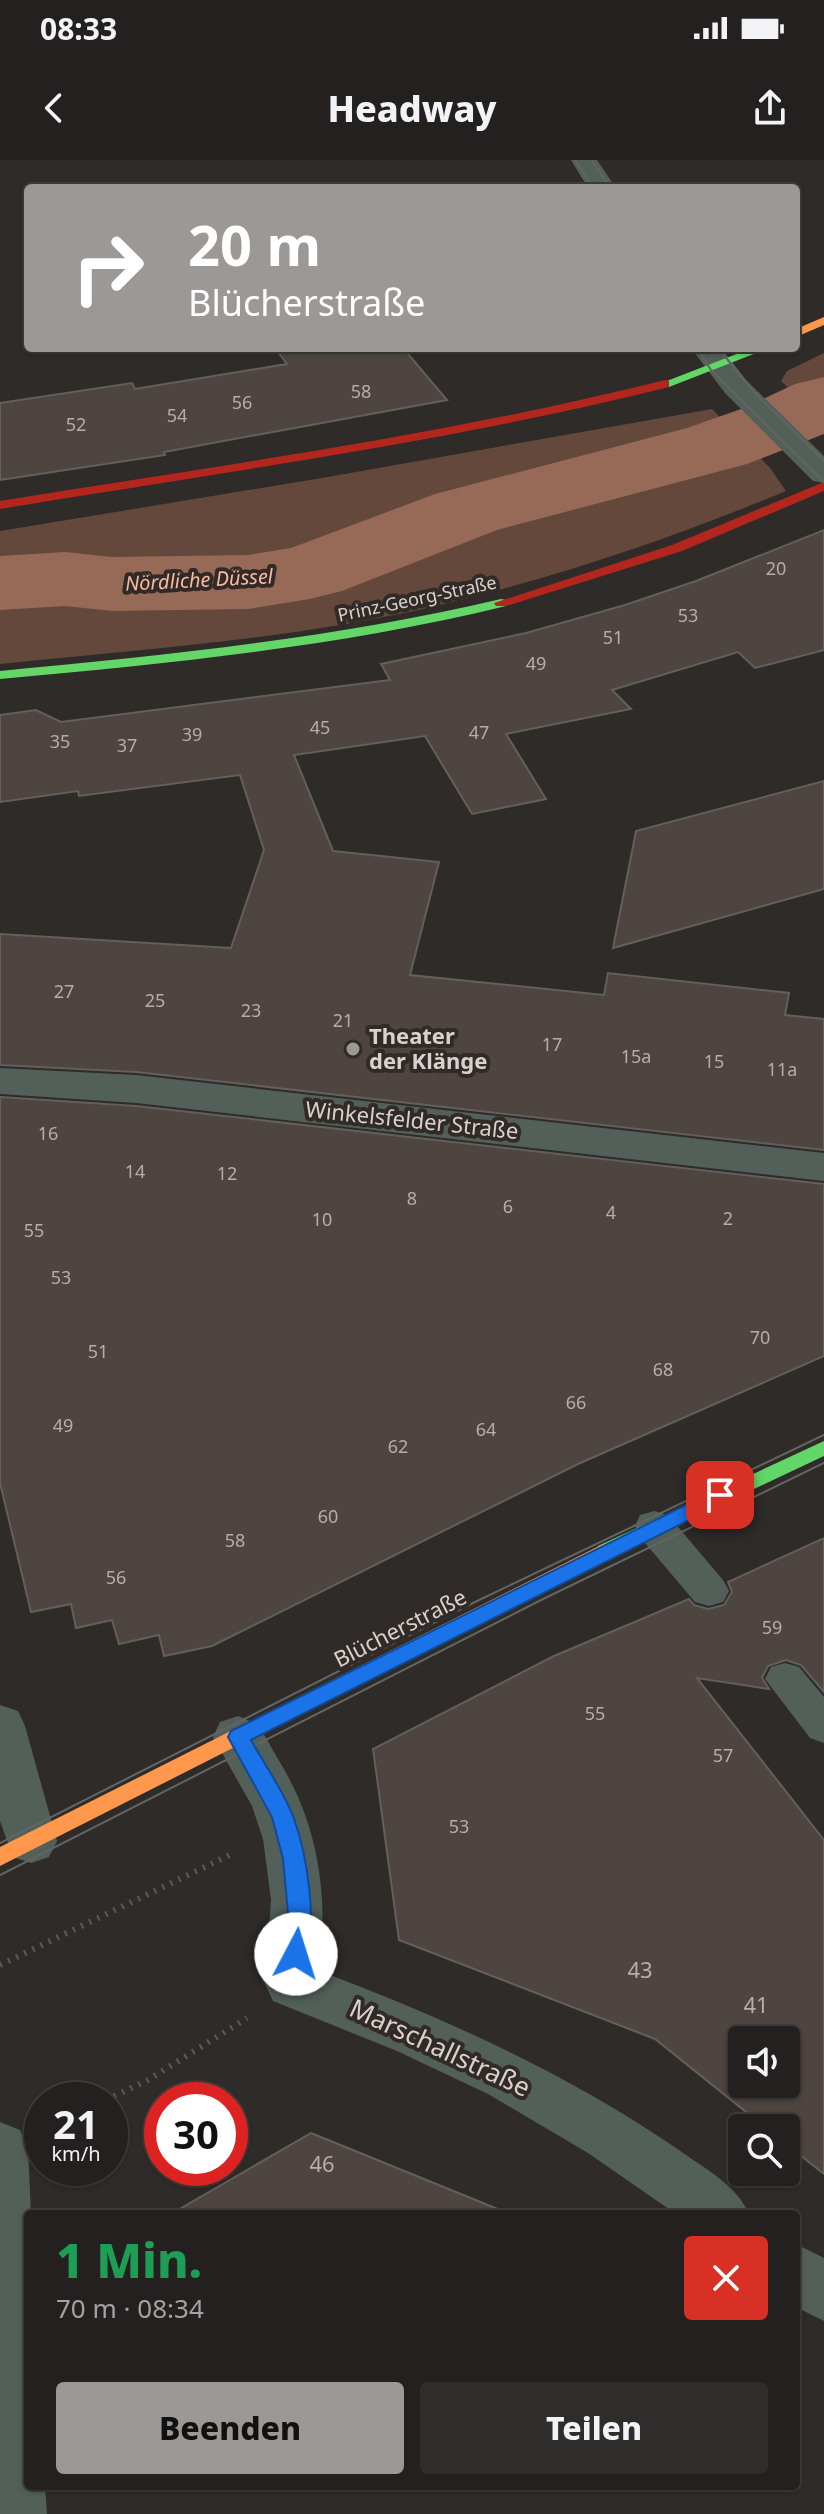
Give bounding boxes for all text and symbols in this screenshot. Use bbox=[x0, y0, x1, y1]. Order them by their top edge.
text: 08:33 bbox=[40, 8, 117, 49]
text: Headway bbox=[327, 84, 497, 133]
icon: back bbox=[32, 86, 76, 130]
icon: share bbox=[748, 86, 792, 130]
text: 20 m bbox=[188, 206, 321, 282]
icon: right bbox=[56, 216, 160, 320]
text: Blücherstraße bbox=[188, 278, 425, 327]
house number: 58 bbox=[351, 379, 371, 403]
house number: 56 bbox=[232, 390, 252, 414]
house number: 54 bbox=[167, 403, 187, 427]
house number: 52 bbox=[66, 412, 86, 436]
house number: 20 bbox=[766, 556, 786, 580]
water label: Nördliche Düssel bbox=[124, 562, 274, 597]
street label: Prinz-Georg-Straße bbox=[335, 569, 498, 627]
house number: 53 bbox=[678, 603, 698, 627]
house number: 51 bbox=[603, 625, 623, 649]
house number: 49 bbox=[526, 651, 546, 675]
house number: 45 bbox=[310, 715, 330, 739]
house number: 47 bbox=[469, 720, 489, 744]
house number: 39 bbox=[182, 722, 202, 746]
house number: 35 bbox=[50, 729, 70, 753]
house number: 37 bbox=[117, 733, 137, 757]
house number: 27 bbox=[54, 979, 74, 1003]
house number: 25 bbox=[145, 988, 165, 1012]
house number: 23 bbox=[241, 998, 261, 1022]
house number: 21 bbox=[333, 1008, 353, 1032]
place label: Theater der Klänge bbox=[369, 1020, 487, 1075]
house number: 17 bbox=[542, 1032, 562, 1056]
marker: Theater der Klänge bbox=[344, 1040, 362, 1058]
house number: 15a bbox=[621, 1044, 651, 1068]
house number: 15 bbox=[704, 1049, 724, 1073]
house number: 11a bbox=[767, 1057, 797, 1081]
street label: Winkelsfelder Straße bbox=[304, 1093, 520, 1145]
house number: 16 bbox=[38, 1121, 58, 1145]
house number: 14 bbox=[125, 1159, 145, 1183]
house number: 12 bbox=[217, 1161, 237, 1185]
house number: 8 bbox=[407, 1186, 417, 1210]
house number: 6 bbox=[503, 1194, 513, 1218]
house number: 4 bbox=[606, 1200, 616, 1224]
house number: 2 bbox=[723, 1206, 733, 1230]
house number: 10 bbox=[312, 1207, 332, 1231]
house number: 55 bbox=[24, 1218, 44, 1242]
house number: 53 bbox=[51, 1265, 71, 1289]
house number: 70 bbox=[750, 1325, 770, 1349]
house number: 51 bbox=[88, 1339, 108, 1363]
house number: 68 bbox=[653, 1357, 673, 1381]
house number: 66 bbox=[566, 1390, 586, 1414]
house number: 49 bbox=[53, 1413, 73, 1437]
house number: 64 bbox=[476, 1417, 496, 1441]
house number: 62 bbox=[388, 1434, 408, 1458]
pin bbox=[686, 1461, 754, 1529]
icon: arrive bbox=[698, 1473, 742, 1517]
house number: 60 bbox=[318, 1504, 338, 1528]
house number: 58 bbox=[225, 1528, 245, 1552]
house number: 56 bbox=[106, 1565, 126, 1589]
street label: Blücherstraße bbox=[328, 1581, 471, 1673]
house number: 59 bbox=[762, 1615, 782, 1639]
house number: 55 bbox=[585, 1701, 605, 1725]
house number: 57 bbox=[713, 1743, 733, 1767]
house number: 53 bbox=[449, 1814, 469, 1838]
position arrow bbox=[254, 1912, 338, 1996]
house number: 43 bbox=[627, 1954, 653, 1984]
street label: Marschallstraße bbox=[344, 1989, 537, 2105]
house number: 41 bbox=[743, 1989, 769, 2019]
map controls bbox=[728, 2026, 800, 2186]
button: sound bbox=[728, 2026, 800, 2098]
speed limit sign: 30 bbox=[144, 2082, 248, 2186]
text: 21 bbox=[53, 2096, 99, 2151]
button: search bbox=[728, 2114, 800, 2186]
text: km/h bbox=[51, 2140, 101, 2167]
house number: 46 bbox=[309, 2148, 335, 2178]
text: 1 Min. bbox=[56, 2227, 202, 2292]
button: close bbox=[684, 2236, 768, 2320]
text: 70 m · 08:34 bbox=[56, 2290, 204, 2326]
button: Beenden bbox=[56, 2382, 404, 2474]
button: Teilen bbox=[420, 2382, 768, 2474]

